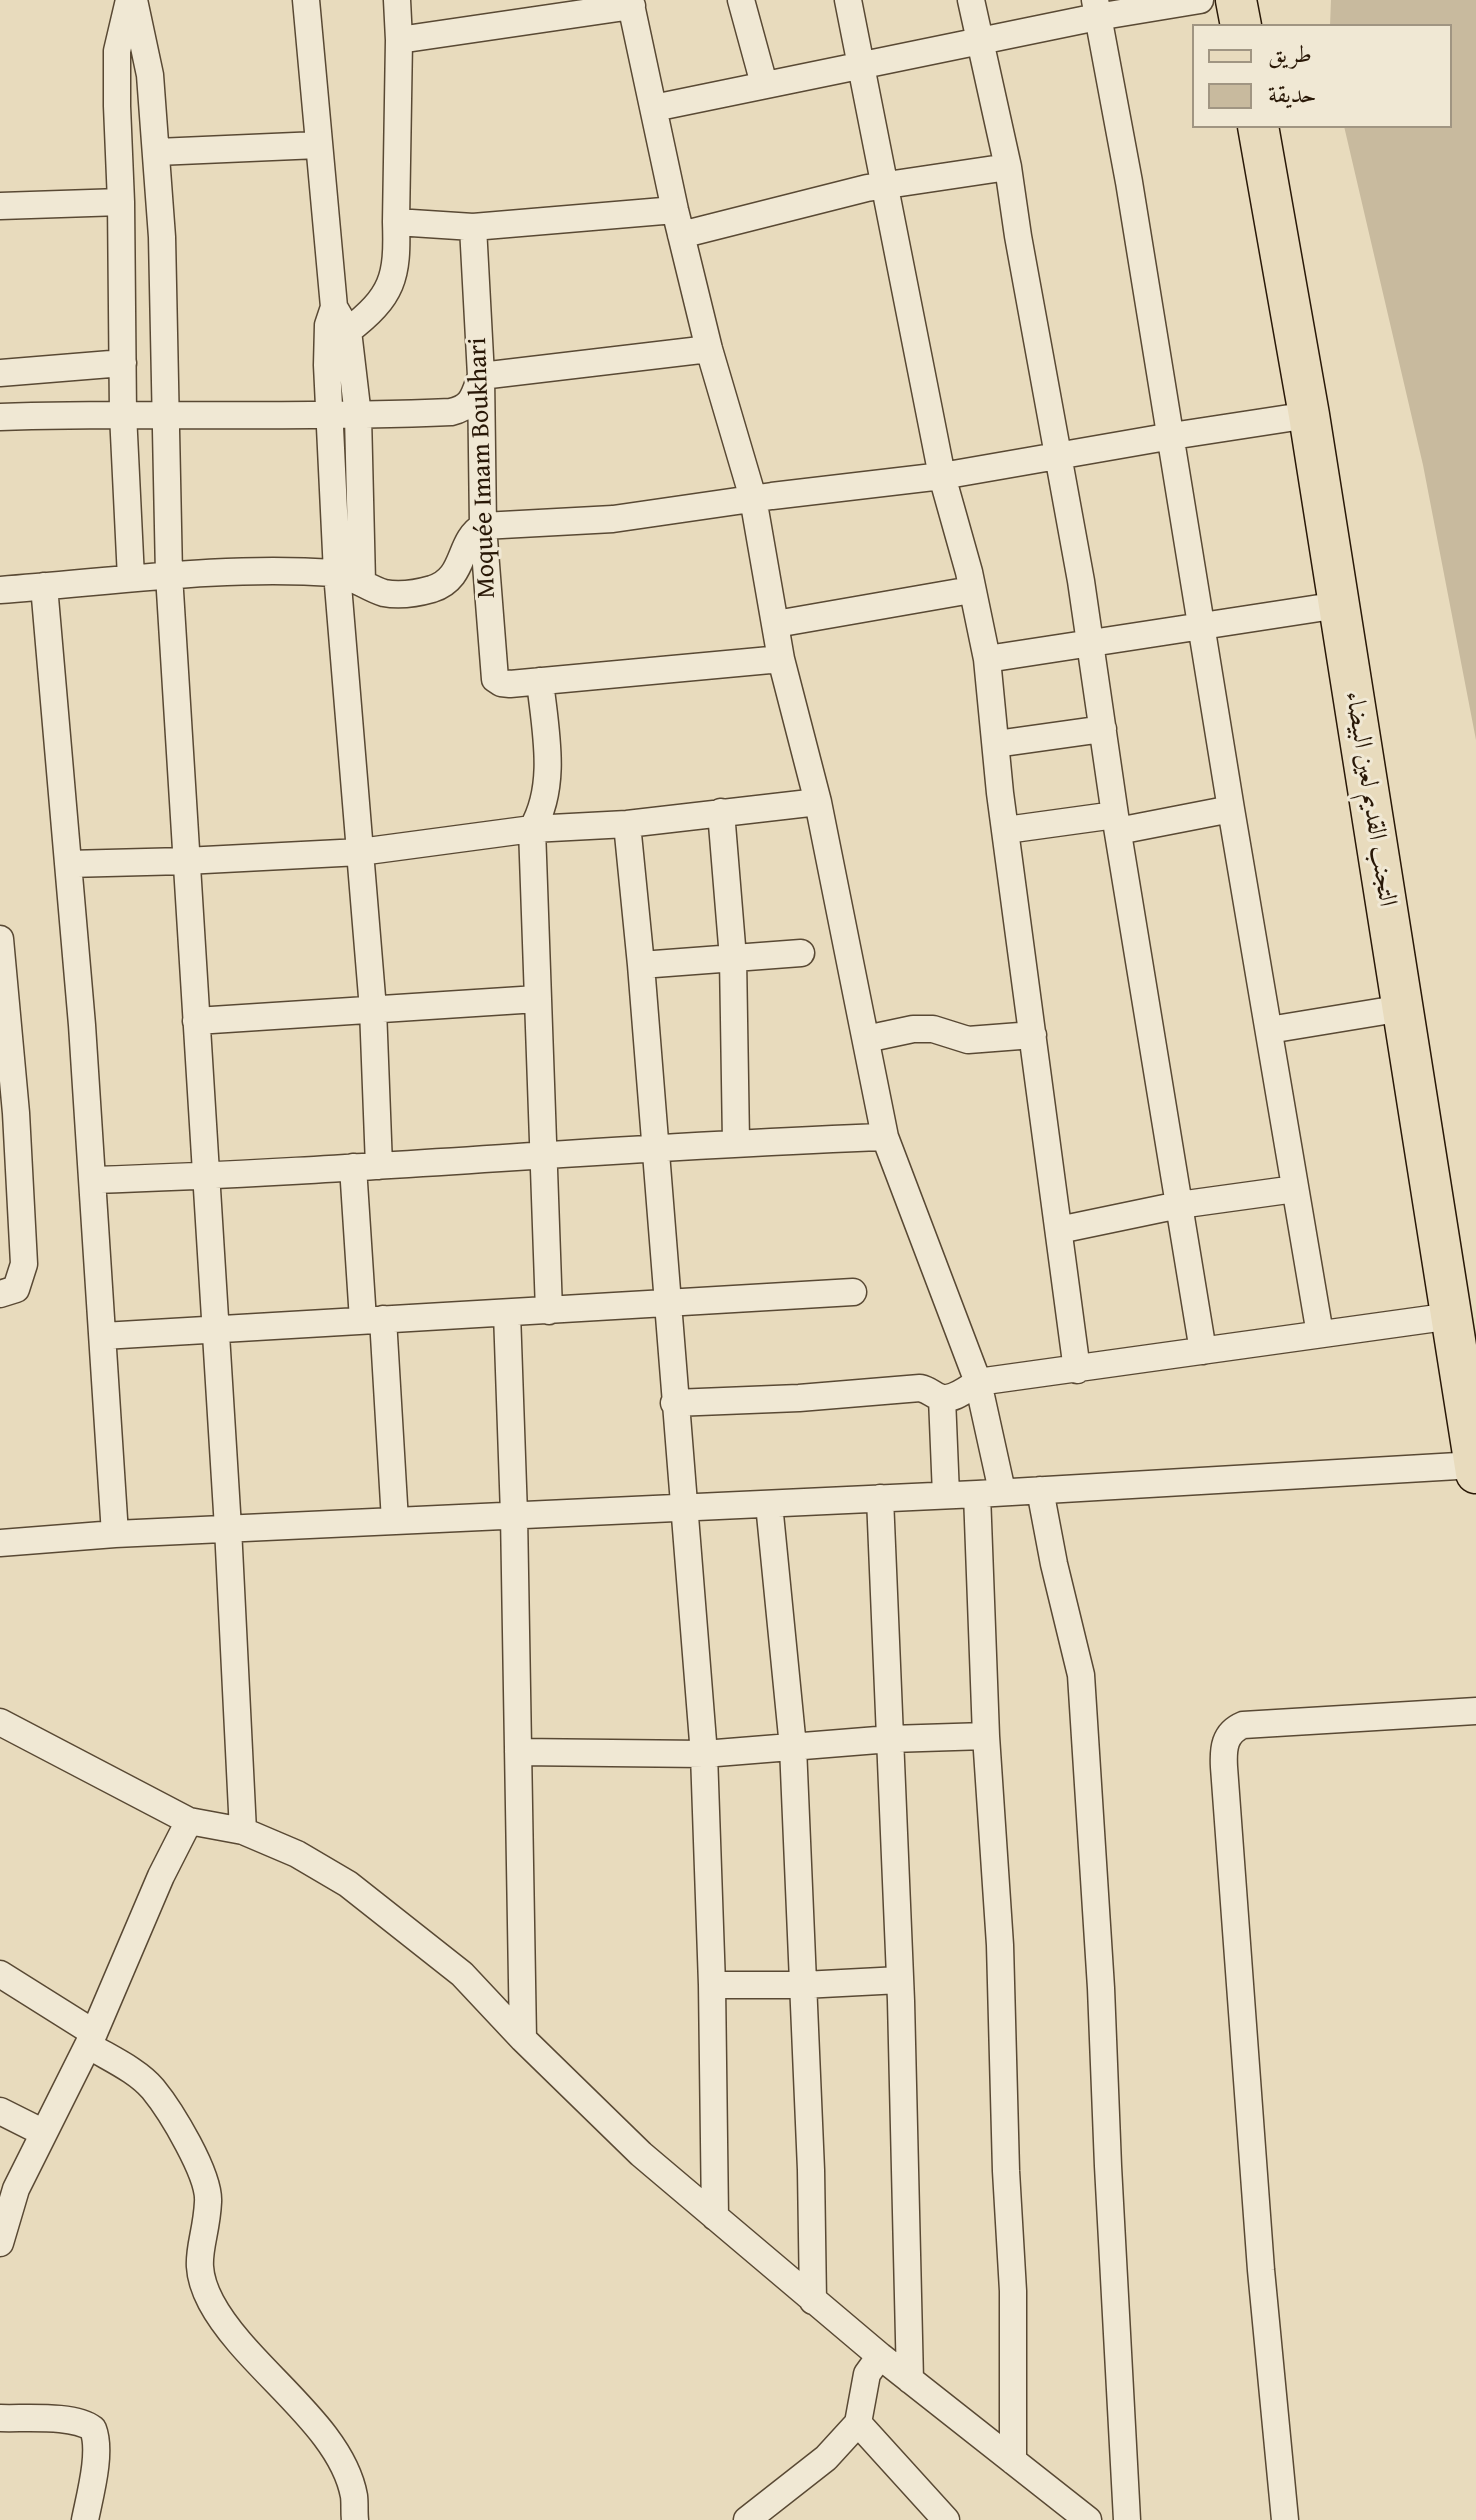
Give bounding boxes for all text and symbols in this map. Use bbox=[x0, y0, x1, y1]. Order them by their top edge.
legend bbox=[1192, 24, 1452, 128]
text: طريق bbox=[1268, 36, 1312, 71]
text: حديقة bbox=[1268, 76, 1317, 111]
street label: Moquée Imam Boukhari bbox=[463, 337, 503, 599]
street label: التجنب القديم لعين البيضاء bbox=[1338, 689, 1402, 909]

